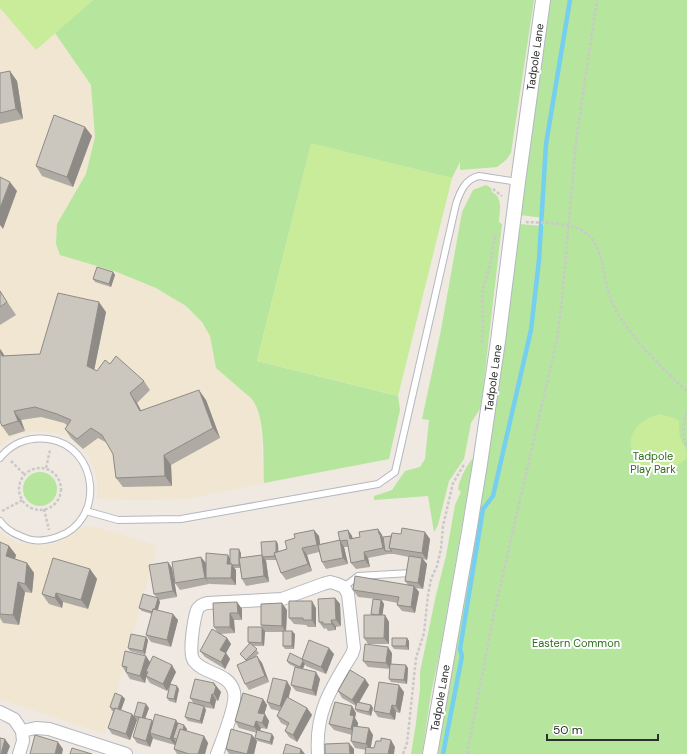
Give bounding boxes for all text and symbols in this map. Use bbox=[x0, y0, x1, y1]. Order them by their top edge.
street label: Tadpole Lane bbox=[523, 23, 547, 91]
street label: Tadpole Lane bbox=[481, 344, 505, 412]
park label: Tadpole Play Park bbox=[630, 449, 676, 476]
park label: Eastern Common bbox=[532, 636, 620, 650]
street label: Tadpole Lane bbox=[427, 663, 453, 733]
scale bar bbox=[547, 716, 658, 742]
text: 50 m bbox=[553, 722, 582, 738]

